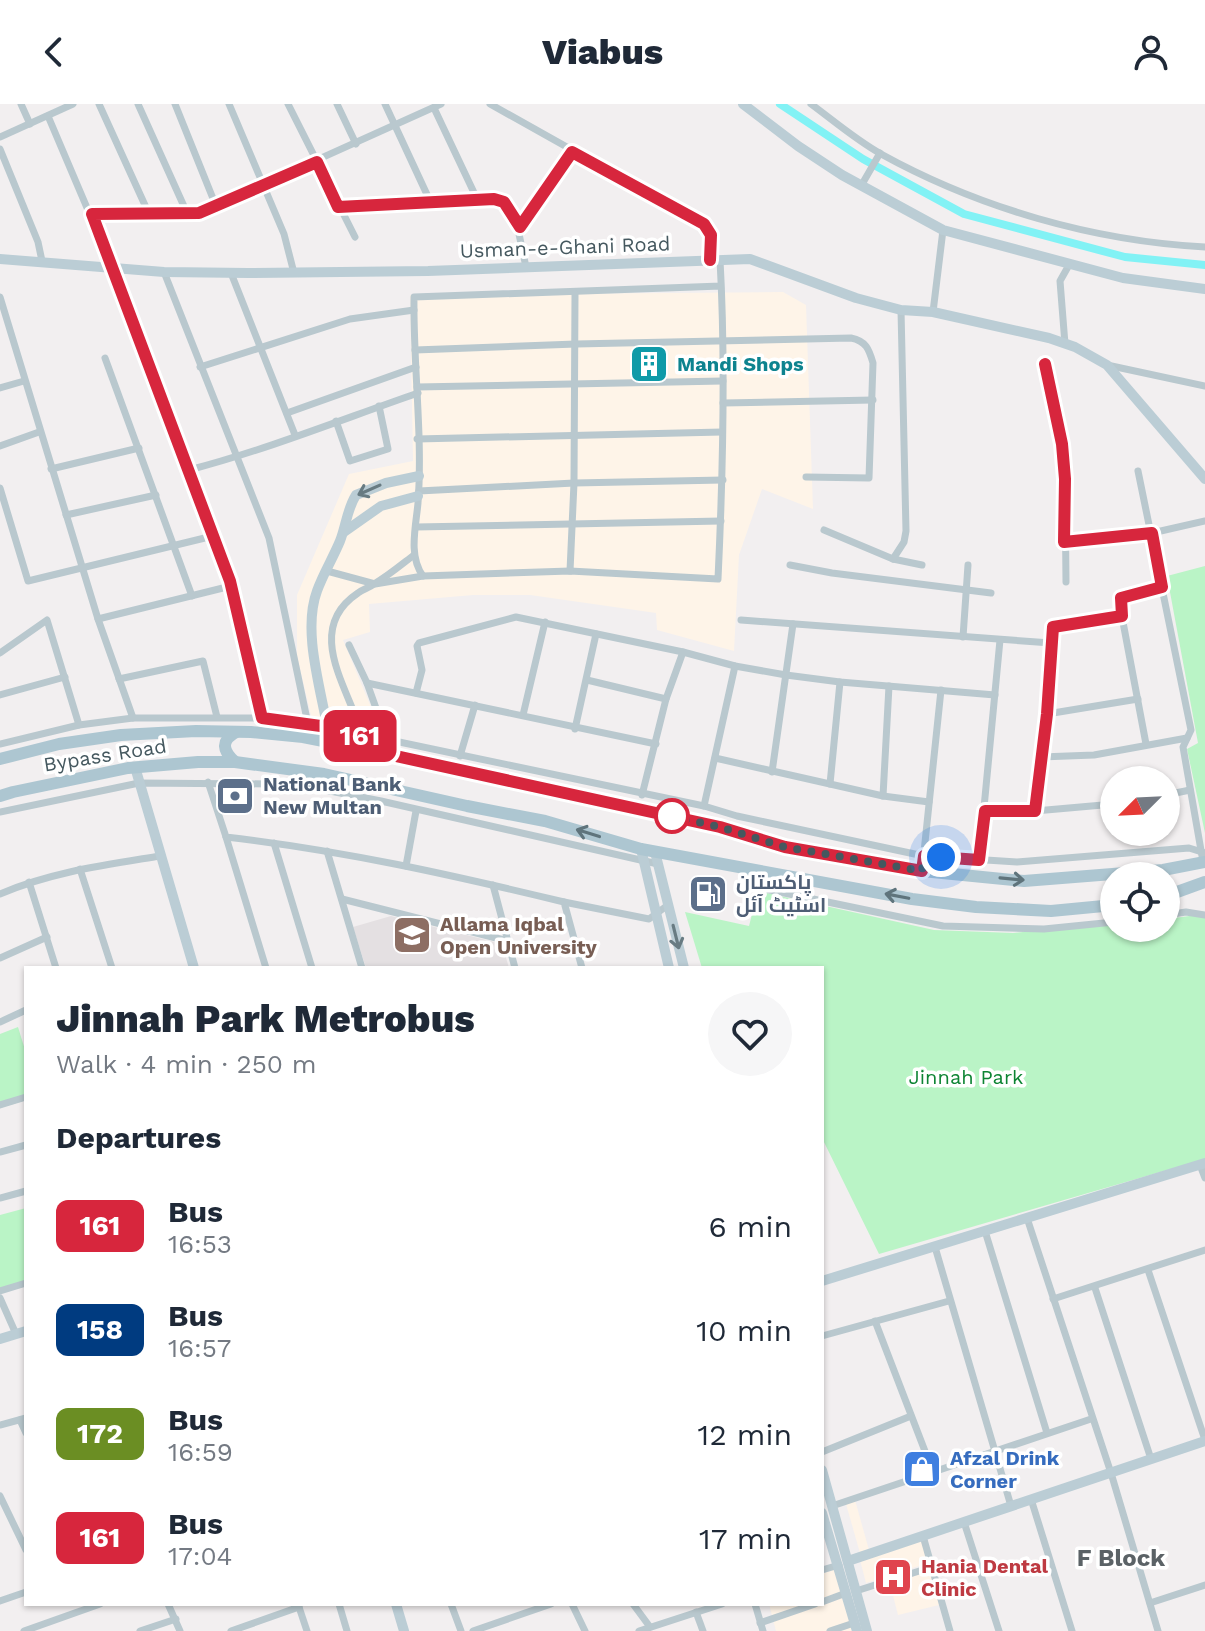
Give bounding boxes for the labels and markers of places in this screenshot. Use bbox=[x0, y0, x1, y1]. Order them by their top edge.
building icon: Mandi Shops bbox=[628, 343, 670, 385]
place label: Mandi Shops bbox=[677, 352, 804, 376]
place label: National Bank New Multan bbox=[263, 772, 402, 819]
bank icon: National Bank New Multan bbox=[214, 775, 256, 817]
unlabelled marker bbox=[655, 799, 689, 833]
place label: پاکستان اسٹیٹ آئل bbox=[736, 870, 826, 917]
fuel station icon: پاکستان اسٹیٹ آئل bbox=[687, 873, 729, 915]
place label: Allama Iqbal Open University bbox=[440, 912, 598, 959]
school or university icon: Allama Iqbal Open University bbox=[391, 914, 433, 956]
place label: Afzal Drink Corner bbox=[950, 1446, 1060, 1493]
shop icon: Afzal Drink Corner bbox=[901, 1448, 943, 1490]
place label: Hania Dental Clinic bbox=[921, 1554, 1048, 1601]
hospital icon: Hania Dental Clinic bbox=[872, 1556, 914, 1598]

